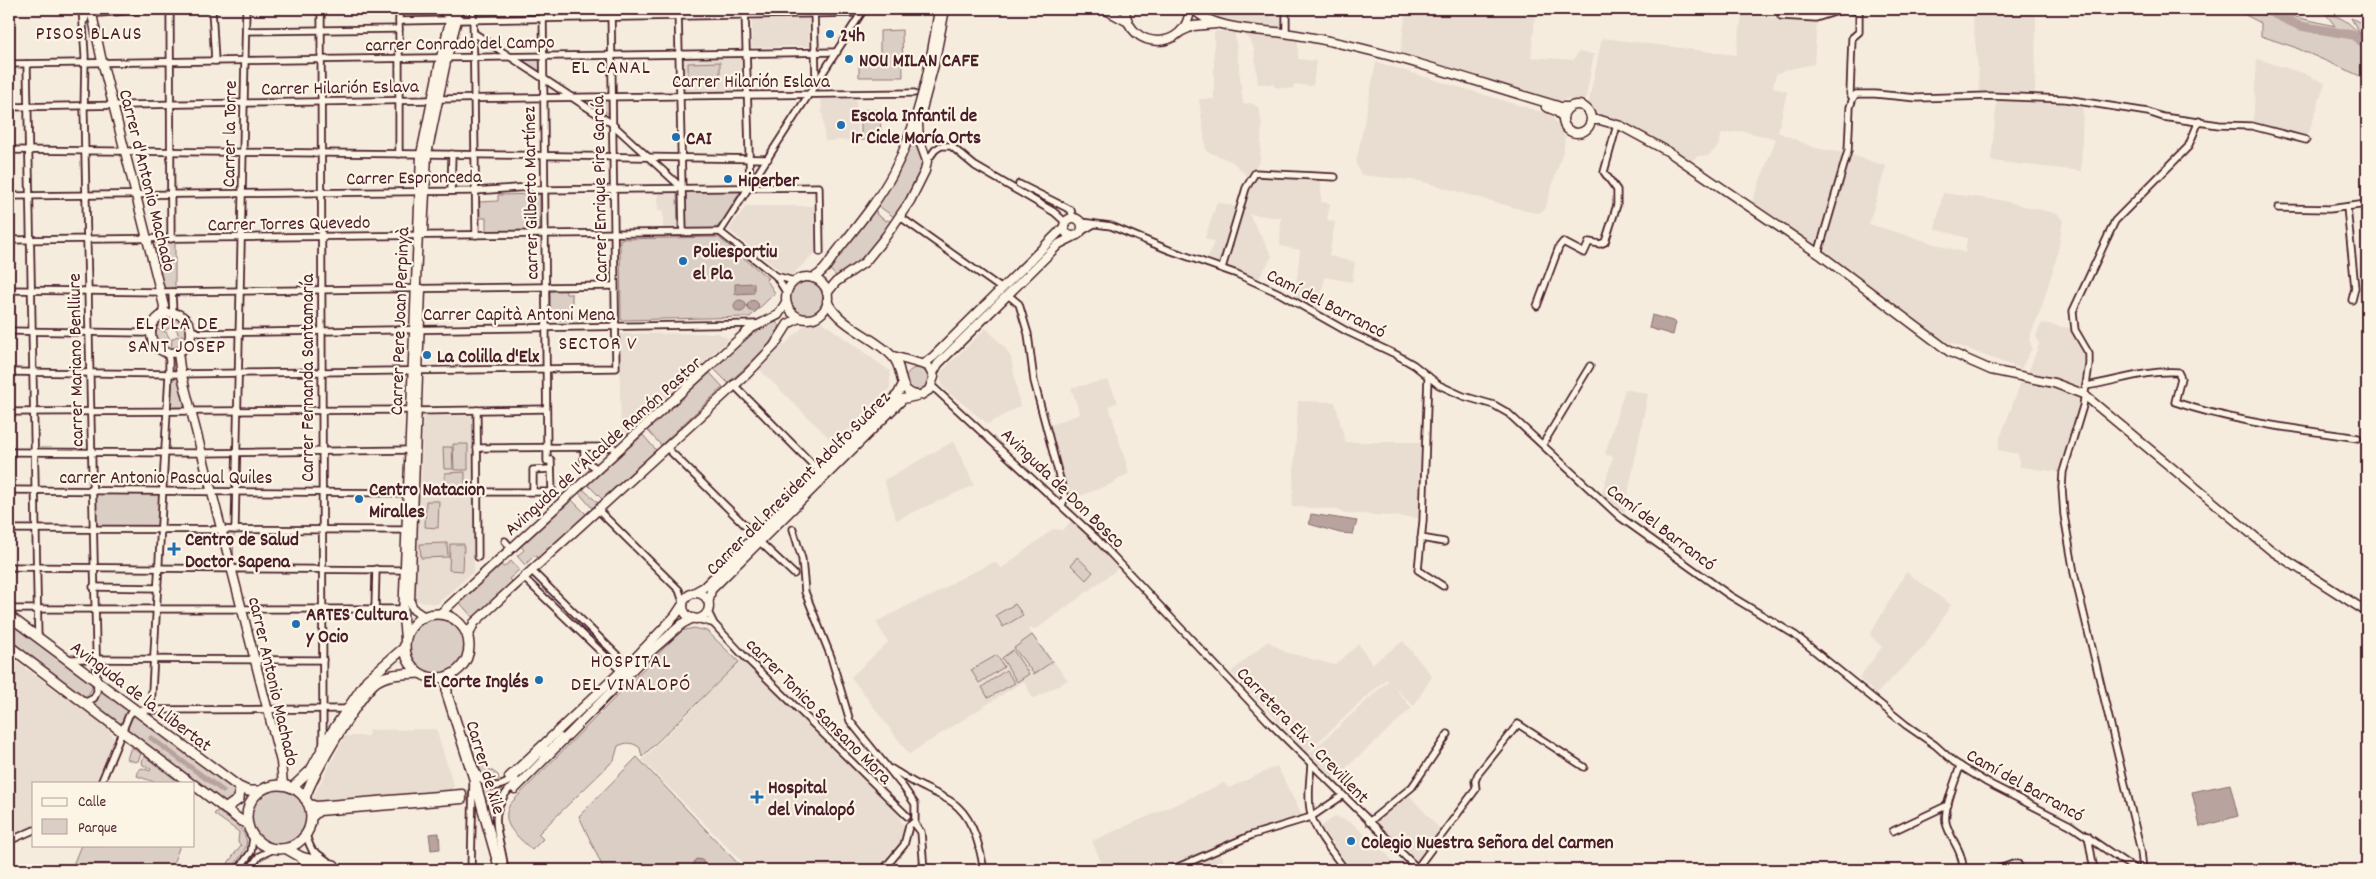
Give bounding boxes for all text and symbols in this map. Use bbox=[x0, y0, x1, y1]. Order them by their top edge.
district label: PISOS BLAUS bbox=[35, 21, 143, 49]
place label: 24h bbox=[840, 24, 865, 51]
marker: 24h bbox=[824, 28, 836, 40]
street label: carrer Conrado del Campo bbox=[365, 30, 555, 61]
place label: NOU MILAN CAFE bbox=[859, 49, 979, 76]
marker: NOU MILAN CAFE bbox=[843, 53, 855, 65]
district label: EL CANAL bbox=[571, 55, 651, 83]
street label: Carrer Hilarión Eslava bbox=[672, 70, 831, 97]
street label: Carrer Hilarión Eslava bbox=[261, 75, 420, 104]
street label: Carrer la Torre bbox=[217, 80, 246, 188]
street label: Carrer d'Antonio Machado bbox=[110, 87, 181, 275]
street label: Carrer Enrique Pire García bbox=[586, 94, 617, 283]
place label: Escola Infantil de 1r Cicle María Orts bbox=[851, 104, 981, 153]
street label: carrer Gilberto Martínez bbox=[517, 106, 548, 280]
marker: Escola Infantil de 1r Cicle María Orts bbox=[835, 119, 847, 131]
place label: CAI bbox=[686, 127, 712, 154]
marker: CAI bbox=[670, 131, 682, 143]
street label: Carrer Espronceda bbox=[346, 165, 483, 194]
place label: Hiperber bbox=[738, 169, 800, 196]
marker: Hiperber bbox=[722, 173, 734, 185]
street label: Carrer Torres Quevedo bbox=[208, 211, 371, 240]
street label: Carrer Pere Joan Perpinyà bbox=[385, 226, 418, 416]
place label: Poliesportiu el Pla bbox=[693, 240, 777, 289]
marker: Poliesportiu el Pla bbox=[677, 255, 689, 267]
street label: Camí del Barrancó bbox=[1261, 263, 1390, 347]
street label: carrer Mariano Benlliure bbox=[62, 273, 93, 447]
street label: Carrer Fernanda Santamaría bbox=[296, 273, 323, 482]
street label: Carrer Capità Antoni Mena bbox=[423, 303, 616, 330]
district label: EL PLA DE SANT JOSEP bbox=[128, 311, 226, 362]
district label: SECTOR V bbox=[558, 331, 638, 359]
place label: La Colilla d'Elx bbox=[437, 345, 540, 372]
marker: La Colilla d'Elx bbox=[421, 349, 433, 361]
street label: Avinguda de l'Alcalde Ramón Pastor bbox=[500, 351, 709, 544]
street label: Carrer del President Adolfo Suárez bbox=[701, 386, 898, 583]
street label: Avinguda de Don Bosco bbox=[993, 423, 1130, 556]
street label: carrer Antonio Pascual Quiles bbox=[60, 466, 272, 493]
place label: Centro Natacion Miralles bbox=[369, 478, 485, 527]
street label: Camí del Barrancó bbox=[1599, 479, 1720, 579]
marker: Centro Natacion Miralles bbox=[353, 493, 365, 505]
place label: Centro de Salud Doctor Sapena bbox=[185, 528, 299, 577]
marker: Centro de Salud Doctor Sapena bbox=[167, 542, 181, 556]
street label: carrer Antonio Machado bbox=[239, 595, 304, 769]
place label: ARTES Cultura y Ocio bbox=[306, 603, 409, 652]
marker: ARTES Cultura y Ocio bbox=[290, 618, 302, 630]
street label: carrer Tonico Sansano Mora bbox=[738, 633, 898, 793]
street label: Avinguda de la Llibertat bbox=[63, 636, 216, 760]
district label: HOSPITAL DEL VINALOPÓ bbox=[571, 649, 691, 700]
street label: Carretera Elx - Crevillent bbox=[1229, 662, 1374, 811]
place label: El Corte Inglés bbox=[423, 670, 529, 697]
marker: El Corte Inglés bbox=[533, 674, 545, 686]
street label: Carrer de Xile bbox=[457, 718, 511, 818]
street label: Camí del Barrancó bbox=[1960, 743, 2088, 831]
place label: Hospital del Vinalopó bbox=[768, 776, 855, 825]
legend bbox=[32, 782, 195, 846]
marker: Hospital del Vinalopó bbox=[750, 790, 764, 804]
text: Calle bbox=[78, 792, 107, 814]
text: Parque bbox=[78, 818, 118, 840]
place label: Colegio Nuestra Señora del Carmen bbox=[1361, 831, 1614, 858]
marker: Colegio Nuestra Señora del Carmen bbox=[1345, 835, 1357, 847]

